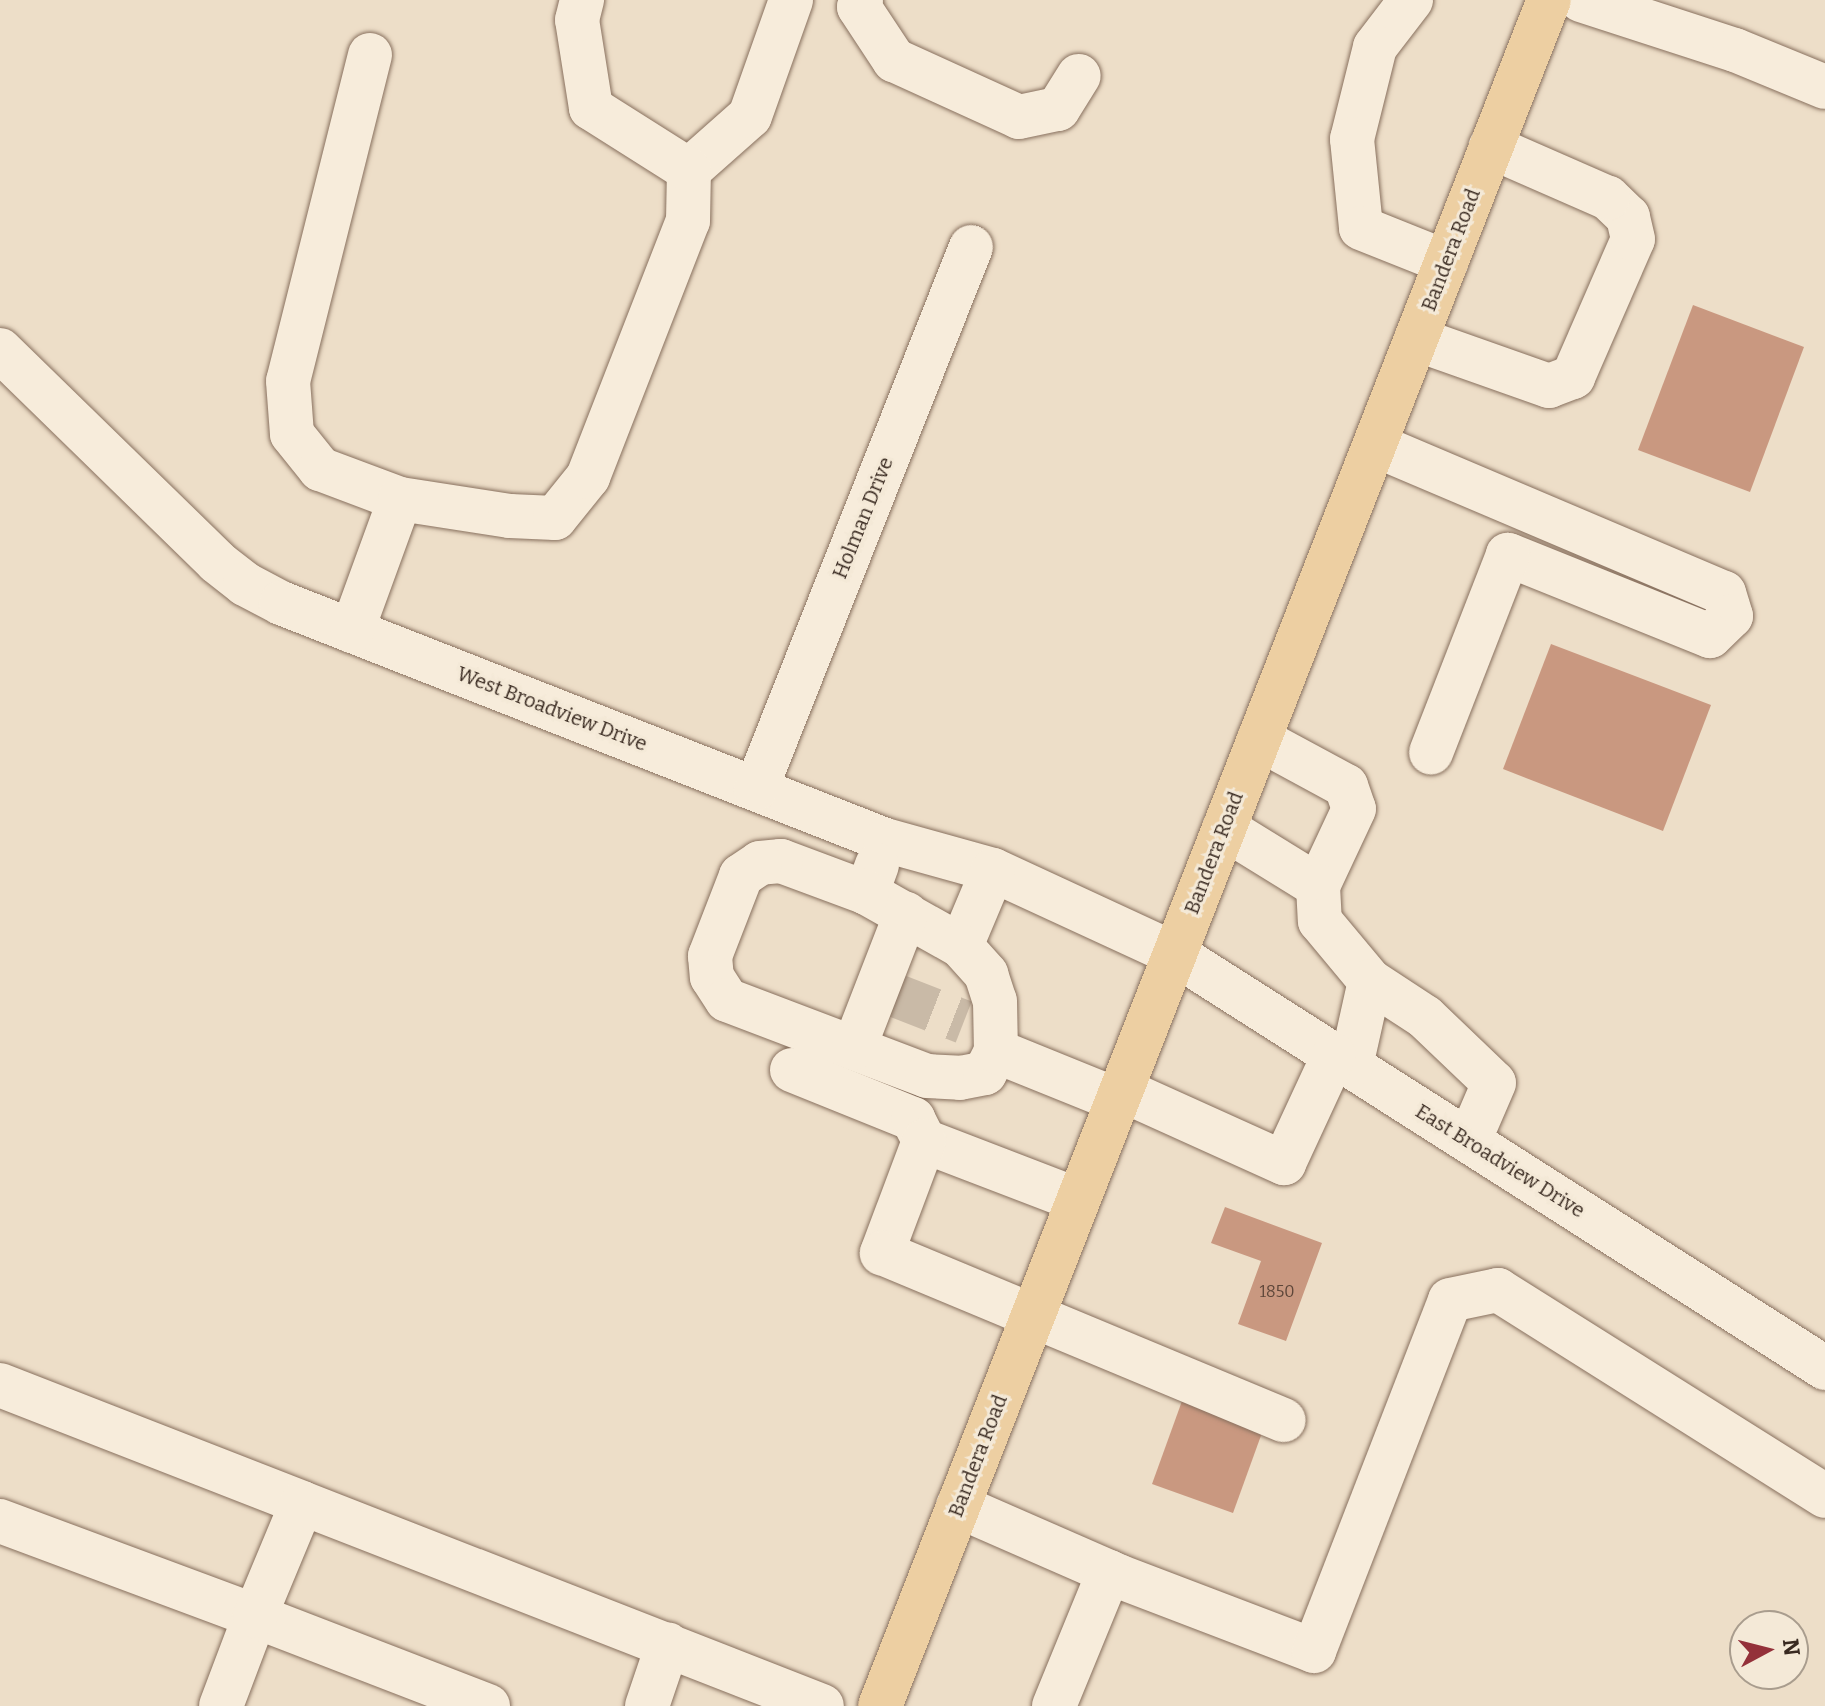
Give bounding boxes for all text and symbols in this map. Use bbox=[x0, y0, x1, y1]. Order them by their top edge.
street label: Bandera Road bbox=[1417, 185, 1485, 315]
street label: Holman Drive bbox=[828, 454, 898, 582]
street label: West Broadview Drive bbox=[454, 662, 650, 756]
street label: Bandera Road bbox=[1180, 788, 1248, 918]
street label: East Broadview Drive bbox=[1411, 1099, 1589, 1223]
house number: 1850 bbox=[1260, 1282, 1294, 1302]
street label: Bandera Road bbox=[944, 1391, 1012, 1521]
north arrow bbox=[1729, 1610, 1809, 1690]
text: N bbox=[1777, 1637, 1806, 1657]

